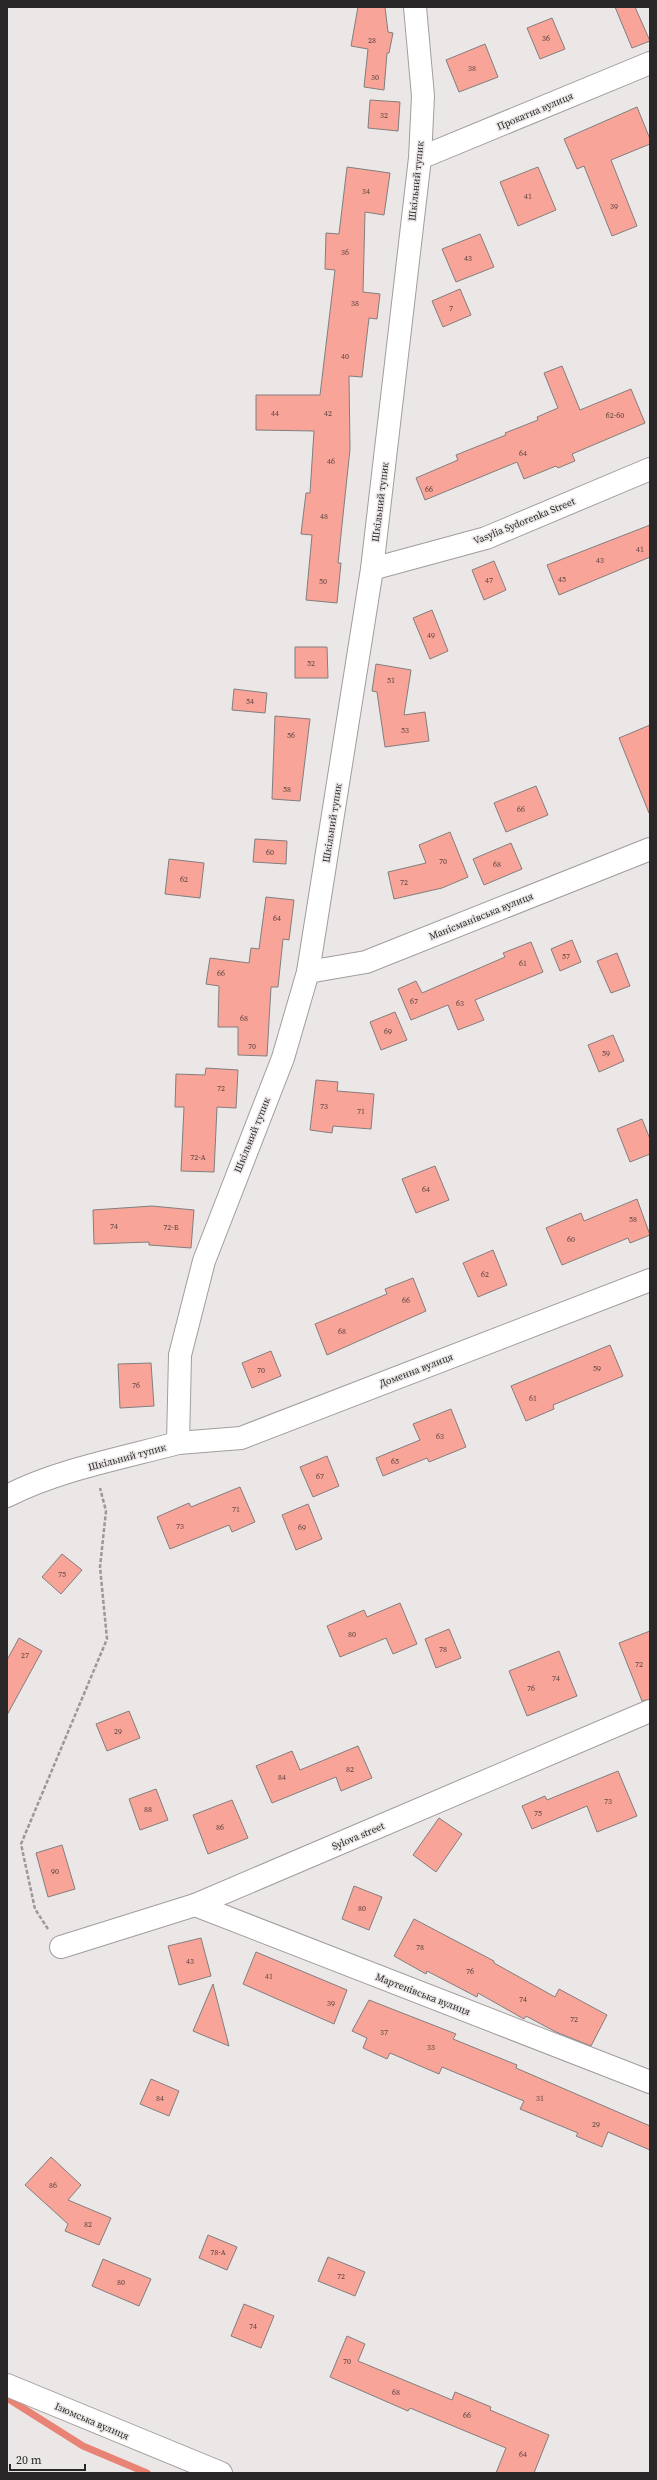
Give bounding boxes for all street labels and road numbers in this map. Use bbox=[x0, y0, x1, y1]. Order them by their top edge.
street label: Прокатна вулиця bbox=[495, 89, 575, 133]
street label: Шкільний тупик bbox=[405, 140, 427, 221]
street label: Шкільний тупик bbox=[369, 461, 391, 543]
street label: Vasylia Sydorenka Street bbox=[471, 494, 578, 547]
street label: Шкільний тупик bbox=[319, 782, 345, 864]
street label: Манісманівська вулиця bbox=[427, 889, 535, 943]
street label: Шкільний тупик bbox=[231, 1095, 273, 1175]
street label: Доменна вулиця bbox=[377, 1350, 455, 1390]
street label: Шкільний тупик bbox=[87, 1440, 168, 1474]
street label: Sylova street bbox=[330, 1819, 387, 1853]
street label: Мартенівська вулиця bbox=[374, 1970, 472, 2018]
street label: Ізюмська вулиця bbox=[53, 2399, 131, 2443]

